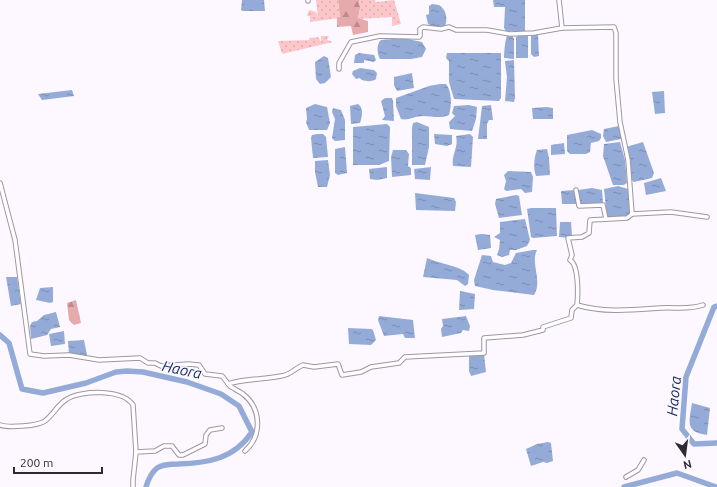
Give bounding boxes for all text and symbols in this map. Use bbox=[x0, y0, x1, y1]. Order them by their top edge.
water label: Haora bbox=[161, 357, 203, 382]
water label: Haora bbox=[663, 375, 684, 417]
north arrow bbox=[665, 435, 705, 475]
scale bar bbox=[14, 449, 102, 475]
text: 200 m bbox=[20, 456, 53, 469]
text: N bbox=[682, 458, 693, 472]

